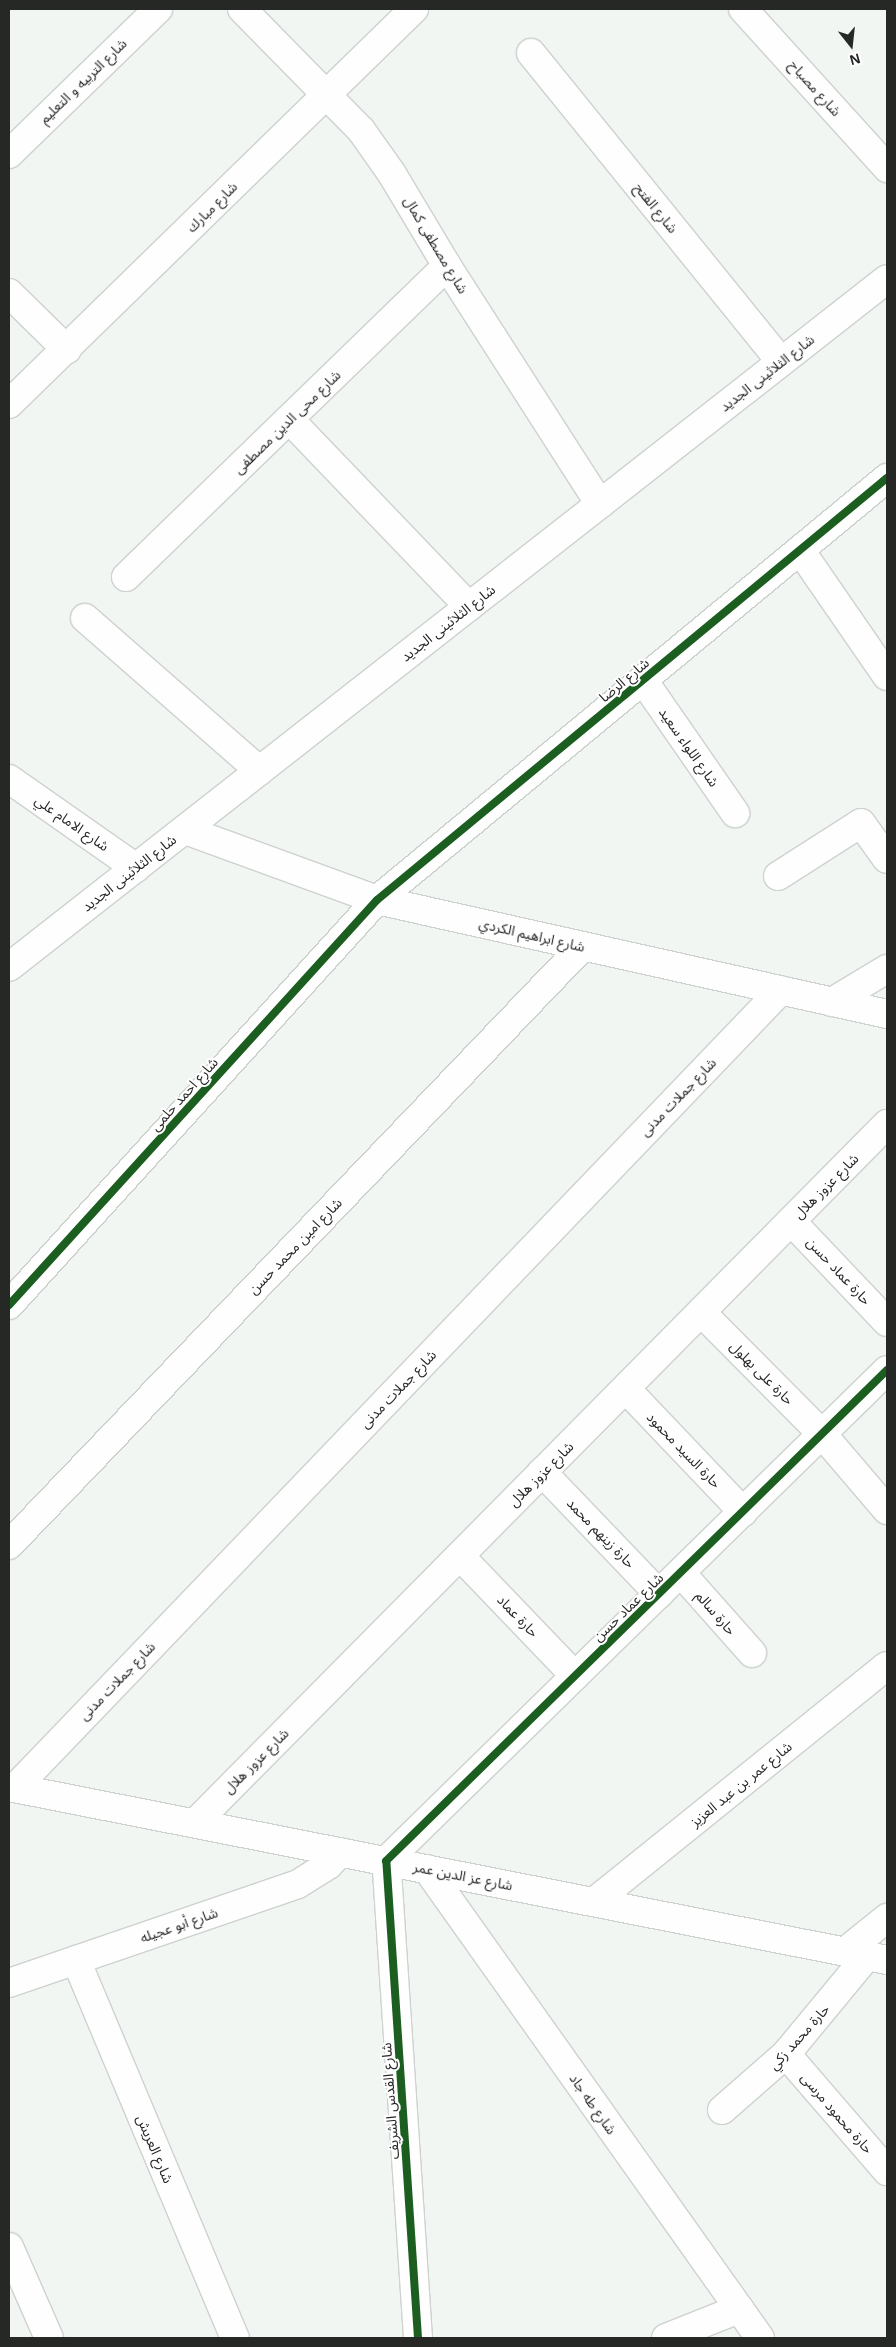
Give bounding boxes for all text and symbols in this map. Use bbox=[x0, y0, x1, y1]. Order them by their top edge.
north arrow bbox=[826, 20, 876, 70]
street label: شارع التربيه و التعليم bbox=[36, 35, 130, 127]
text: N bbox=[848, 50, 862, 69]
street label: شارع مصباح bbox=[785, 57, 845, 119]
street label: شارع مبارك bbox=[183, 178, 241, 236]
street label: شارع الفتح bbox=[631, 180, 681, 236]
street label: شارع مصطفى كمال bbox=[400, 193, 472, 297]
street label: شارع الثلاثينى الجديد bbox=[716, 331, 818, 415]
street label: شارع محى الدين مصطفى bbox=[230, 367, 344, 477]
street label: شارع الثلاثينى الجديد bbox=[397, 581, 499, 665]
street label: شارع الرضا bbox=[596, 654, 652, 706]
street label: شارع اللواء سعيد bbox=[655, 704, 723, 790]
street label: شارع الامام علي bbox=[32, 791, 112, 855]
street label: شارع الثلاثينى الجديد bbox=[78, 831, 180, 915]
street label: شارع ابراهيم الكردي bbox=[477, 915, 587, 955]
street label: شارع احمد حلمى bbox=[147, 1054, 221, 1134]
street label: شارع جملات مدنى bbox=[636, 1054, 720, 1140]
street label: شارع عزوز هلال bbox=[790, 1150, 862, 1222]
street label: شارع امين محمد حسن bbox=[245, 1194, 345, 1298]
street label: حارة عماد حسن bbox=[803, 1234, 875, 1308]
street label: حارة على بهلول bbox=[727, 1338, 797, 1408]
street label: شارع جملات مدنى bbox=[356, 1346, 440, 1432]
street label: حارة السيد محمود bbox=[643, 1408, 725, 1492]
street label: شارع عزوز هلال bbox=[505, 1438, 577, 1510]
street label: حارة زينهم محمد bbox=[563, 1494, 639, 1572]
street label: شارع عماد حسن bbox=[589, 1569, 667, 1645]
street label: حارة سالم bbox=[692, 1587, 740, 1639]
street label: حارة عماد bbox=[494, 1591, 542, 1641]
street label: شارع جملات مدنى bbox=[75, 1638, 159, 1724]
street label: شارع عزوز هلال bbox=[220, 1725, 292, 1797]
street label: شارع عمر بن عبد العزيز bbox=[687, 1738, 795, 1830]
street label: شارع عز الدين عمر bbox=[412, 1858, 514, 1894]
street label: شارع أبو عجيله bbox=[138, 1904, 220, 1946]
street label: حارة محمد زكي bbox=[765, 2001, 833, 2073]
street label: شارع القدس الشريف bbox=[378, 2042, 402, 2160]
street label: حارة محمود مرسى bbox=[797, 2069, 877, 2157]
street label: شارع طه جاد bbox=[566, 2070, 620, 2138]
street label: شارع العريش bbox=[133, 2112, 177, 2186]

